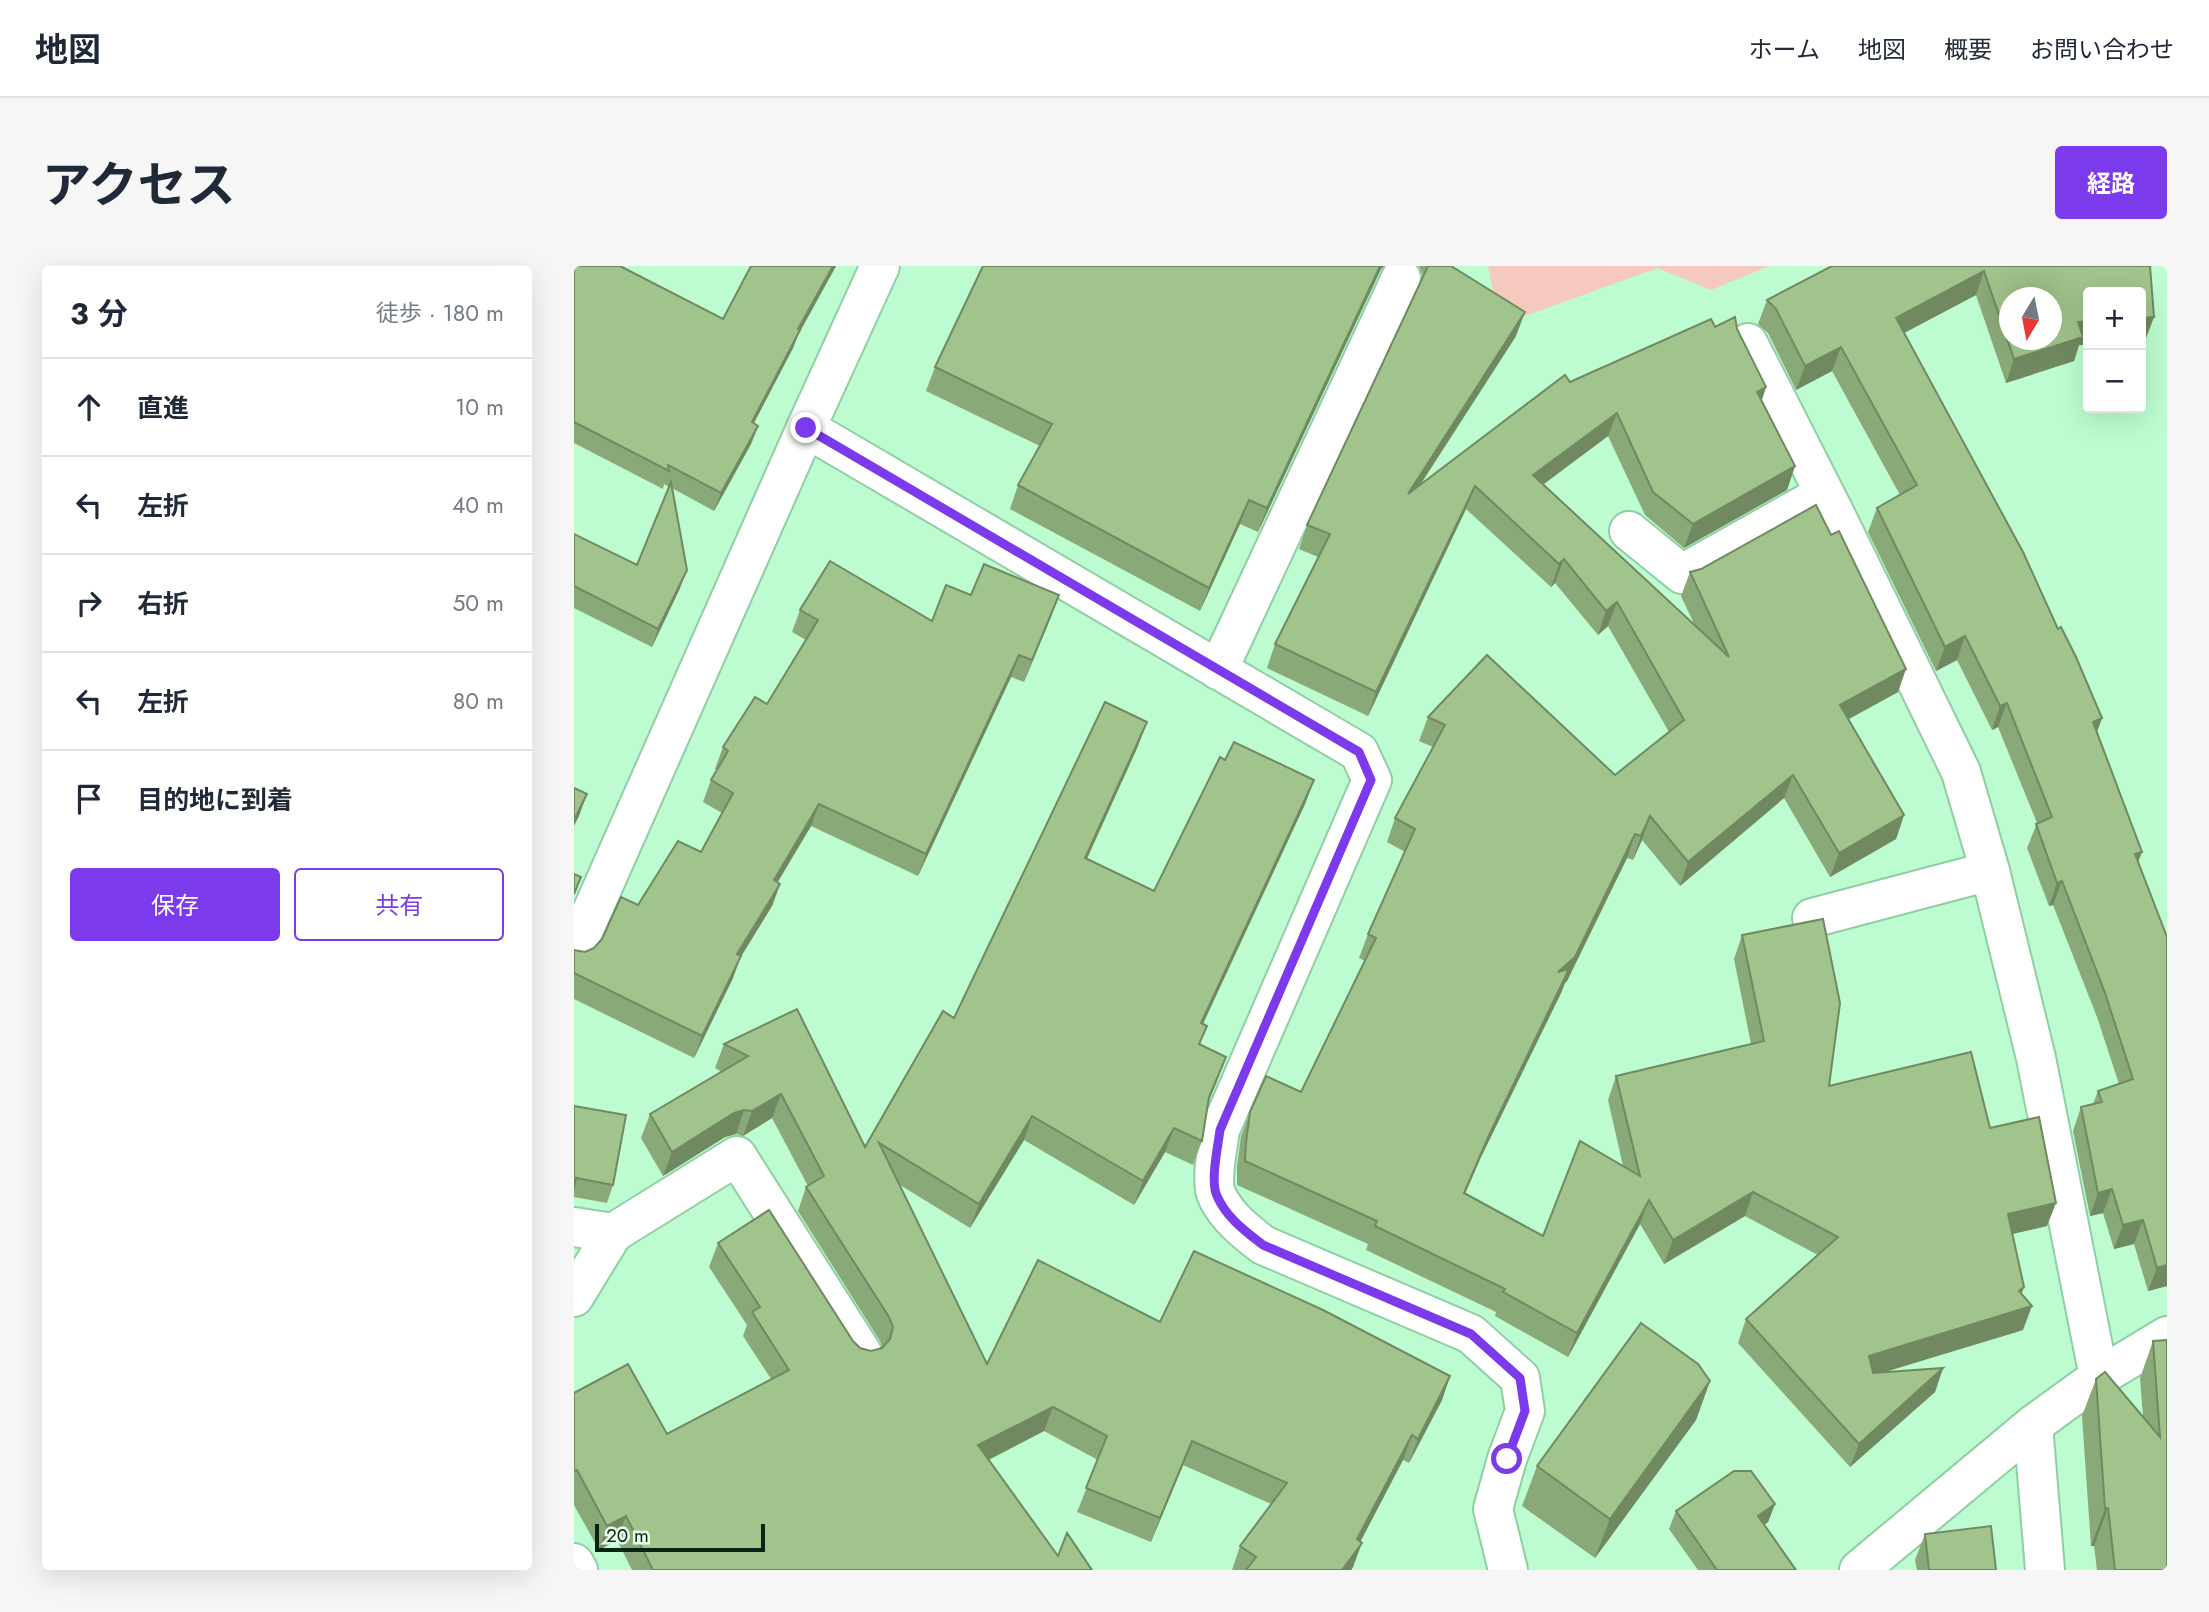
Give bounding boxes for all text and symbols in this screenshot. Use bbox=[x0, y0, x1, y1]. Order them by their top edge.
text: 地図 bbox=[35, 26, 101, 73]
text: ホーム bbox=[1749, 32, 1820, 67]
text: 地図 bbox=[1858, 32, 1906, 67]
text: 概要 bbox=[1944, 32, 1992, 67]
text: お問い合わせ bbox=[2030, 32, 2174, 67]
button: 経路 bbox=[2055, 146, 2167, 219]
text: アクセス bbox=[42, 150, 236, 220]
north arrow bbox=[1999, 287, 2062, 350]
map controls bbox=[2083, 287, 2146, 413]
button: + bbox=[2083, 287, 2146, 350]
text: 3 分 bbox=[70, 292, 128, 335]
text: 徒歩 · 180 m bbox=[376, 296, 504, 330]
button: − bbox=[2083, 350, 2146, 413]
icon: ahead bbox=[70, 388, 108, 426]
text: 直進 bbox=[137, 389, 189, 427]
text: 10 m bbox=[455, 390, 504, 424]
route end bbox=[790, 412, 821, 443]
icon: left bbox=[70, 486, 108, 524]
text: 左折 bbox=[137, 487, 189, 525]
text: 40 m bbox=[452, 488, 504, 522]
icon: right bbox=[70, 584, 108, 622]
text: 右折 bbox=[137, 585, 189, 623]
text: 50 m bbox=[452, 586, 504, 620]
icon: left bbox=[70, 682, 108, 720]
text: 左折 bbox=[137, 683, 189, 721]
text: 80 m bbox=[453, 684, 504, 718]
icon: arrive bbox=[70, 780, 108, 818]
text: 目的地に到着 bbox=[137, 781, 293, 819]
button: 保存 bbox=[70, 868, 280, 941]
button: 共有 bbox=[294, 868, 504, 941]
route start bbox=[1491, 1443, 1522, 1474]
scale bar bbox=[595, 1521, 765, 1553]
text: 20 m bbox=[606, 1522, 649, 1549]

